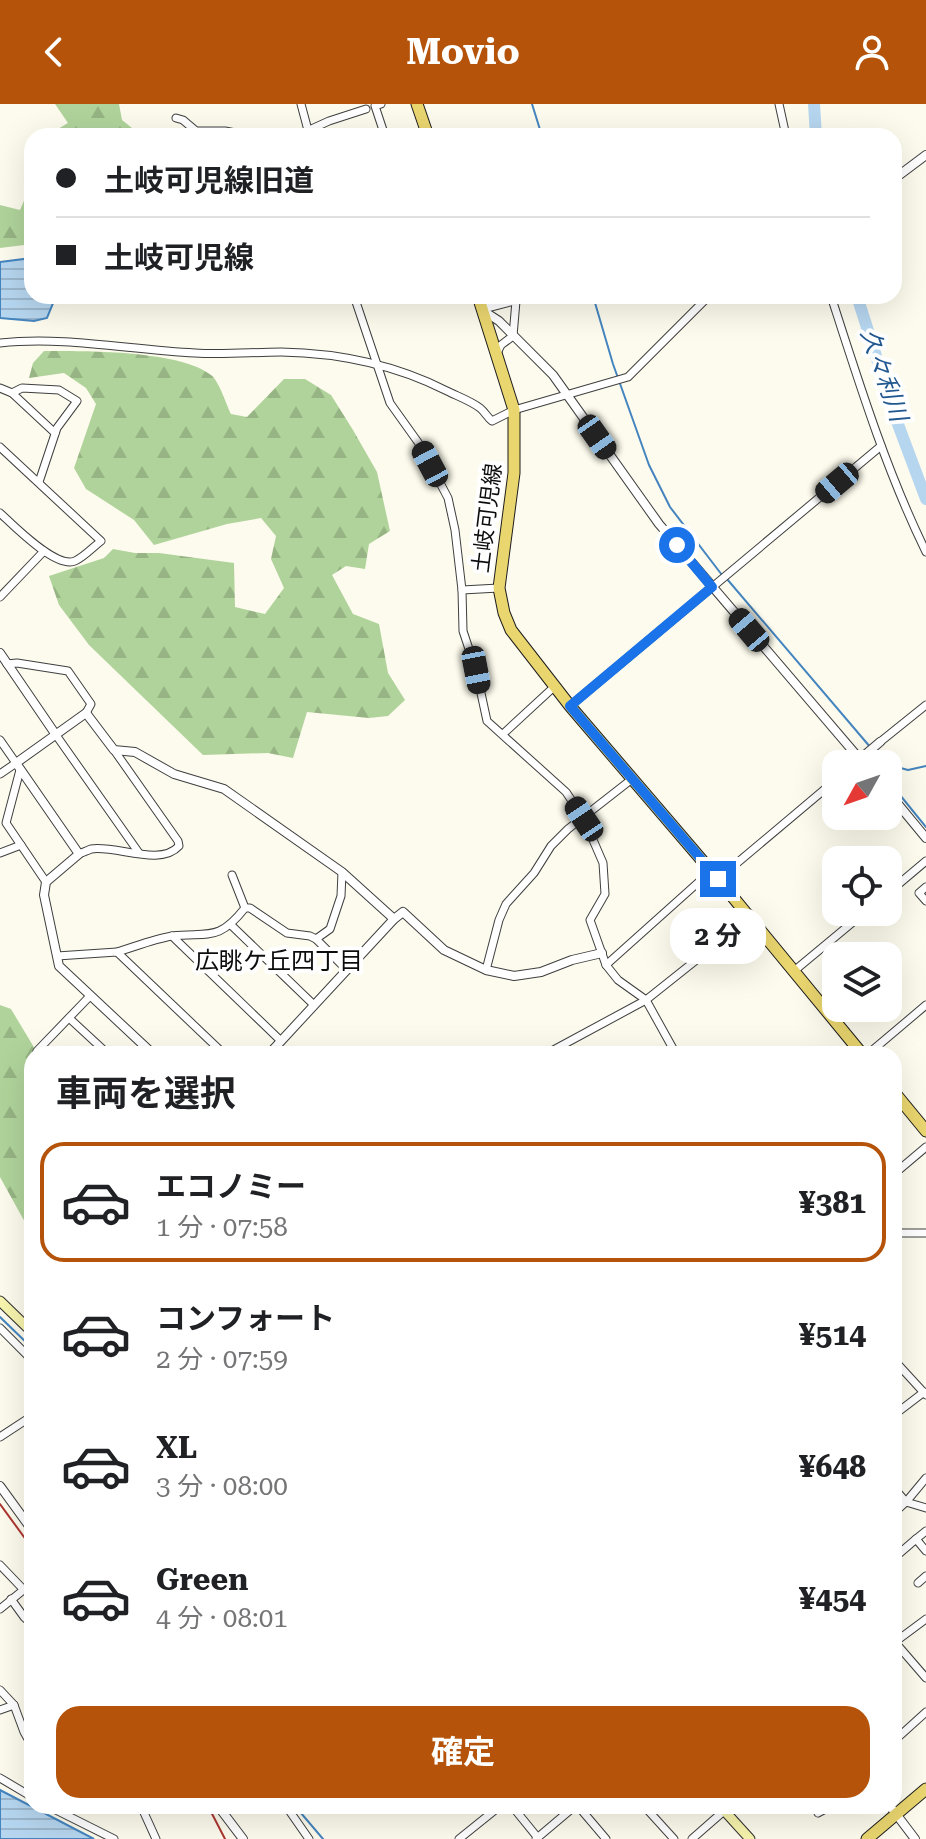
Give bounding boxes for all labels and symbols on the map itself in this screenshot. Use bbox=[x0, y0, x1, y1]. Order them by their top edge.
water label: 久々利川 bbox=[855, 325, 914, 428]
car bbox=[573, 410, 621, 464]
car bbox=[408, 437, 452, 491]
car bbox=[811, 458, 863, 508]
street label: 土岐可児線 bbox=[468, 462, 506, 574]
route start bbox=[659, 527, 695, 563]
car bbox=[724, 604, 774, 656]
car bbox=[460, 644, 492, 696]
north arrow bbox=[822, 750, 902, 830]
car bbox=[561, 792, 607, 846]
route end bbox=[700, 861, 736, 897]
callout: 2 分 bbox=[670, 907, 766, 963]
district label: 広眺ケ丘四丁目 bbox=[195, 947, 363, 975]

